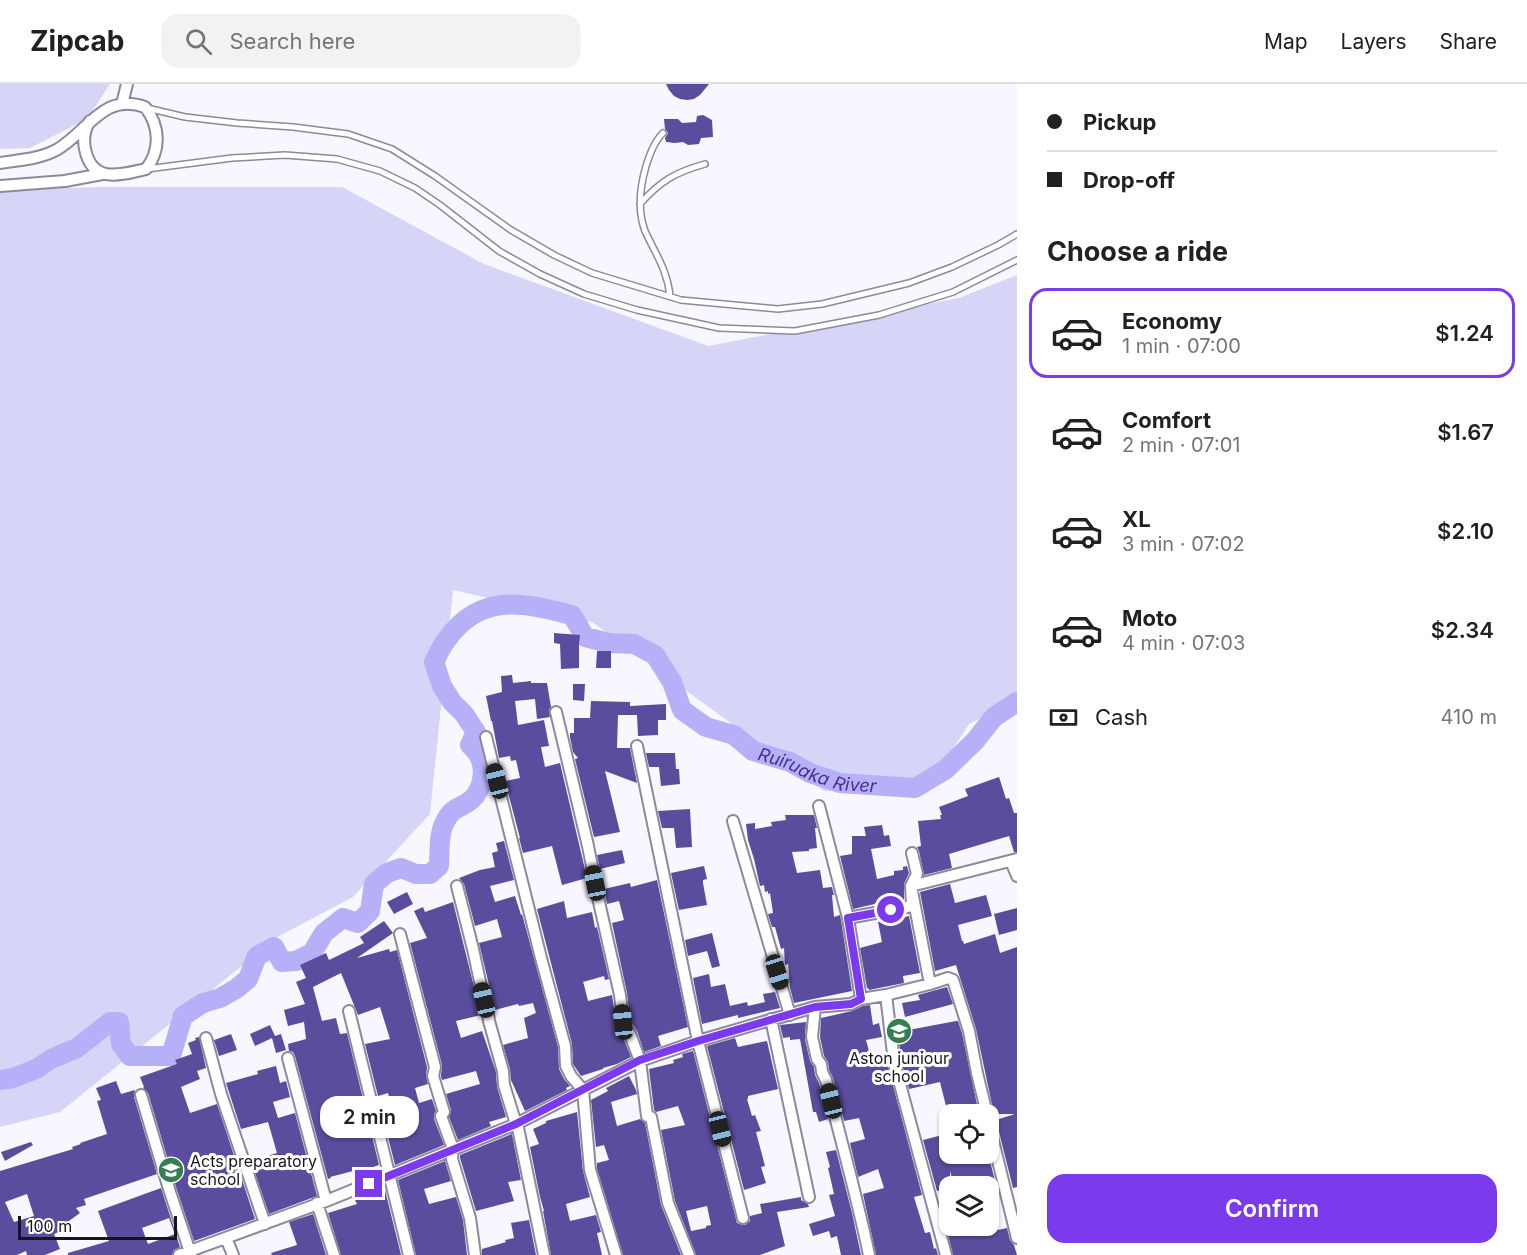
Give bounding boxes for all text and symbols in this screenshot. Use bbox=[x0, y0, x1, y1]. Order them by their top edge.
search box bbox=[161, 14, 581, 68]
text: Zipcab bbox=[30, 24, 125, 58]
icon: search bbox=[182, 25, 215, 58]
text: Search here bbox=[230, 28, 355, 54]
text: Map bbox=[1264, 29, 1308, 54]
text: Layers bbox=[1341, 29, 1407, 54]
text: Share bbox=[1440, 29, 1497, 54]
text: Pickup bbox=[1083, 109, 1157, 135]
text: Drop-off bbox=[1083, 167, 1175, 193]
text: Choose a ride bbox=[1047, 235, 1228, 268]
icon: car bbox=[1050, 306, 1104, 360]
text: Economy bbox=[1122, 308, 1222, 334]
text: $1.24 bbox=[1435, 320, 1494, 346]
text: 1 min · 07:00 bbox=[1122, 334, 1241, 358]
icon: car bbox=[1050, 405, 1104, 459]
text: Comfort bbox=[1122, 407, 1211, 433]
text: $1.67 bbox=[1437, 419, 1494, 445]
text: 2 min · 07:01 bbox=[1122, 433, 1240, 457]
icon: car bbox=[1050, 504, 1104, 558]
text: XL bbox=[1122, 506, 1151, 532]
text: $2.10 bbox=[1437, 518, 1494, 544]
text: 3 min · 07:02 bbox=[1122, 532, 1245, 556]
icon: car bbox=[1050, 603, 1104, 657]
text: Moto bbox=[1122, 605, 1177, 631]
text: $2.34 bbox=[1431, 617, 1494, 643]
text: 4 min · 07:03 bbox=[1122, 631, 1245, 655]
icon: cash bbox=[1047, 701, 1080, 734]
text: Cash bbox=[1095, 704, 1148, 730]
text: 410 m bbox=[1441, 705, 1497, 729]
water label: Ruiruaka River bbox=[756, 743, 878, 796]
car bbox=[484, 761, 510, 801]
car bbox=[583, 864, 607, 902]
route start bbox=[877, 896, 904, 923]
car bbox=[763, 952, 791, 992]
car bbox=[471, 980, 497, 1020]
car bbox=[612, 1003, 634, 1041]
school or university icon: Aston juniour school bbox=[884, 1016, 914, 1046]
place label: Aston juniour school bbox=[849, 1048, 949, 1086]
car bbox=[818, 1081, 844, 1121]
callout: 2 min bbox=[320, 1097, 418, 1139]
map controls bbox=[939, 1104, 999, 1236]
button: locate bbox=[939, 1104, 999, 1164]
text: 2 min bbox=[343, 1105, 396, 1129]
car bbox=[707, 1109, 733, 1149]
place label: Acts preparatory school bbox=[190, 1151, 317, 1189]
school or university icon: Acts preparatory school bbox=[156, 1155, 186, 1185]
route end bbox=[355, 1170, 382, 1197]
button: Confirm bbox=[1047, 1174, 1497, 1243]
button: layers bbox=[939, 1176, 999, 1236]
scale bar bbox=[18, 1213, 177, 1240]
text: 100 m bbox=[27, 1216, 72, 1236]

